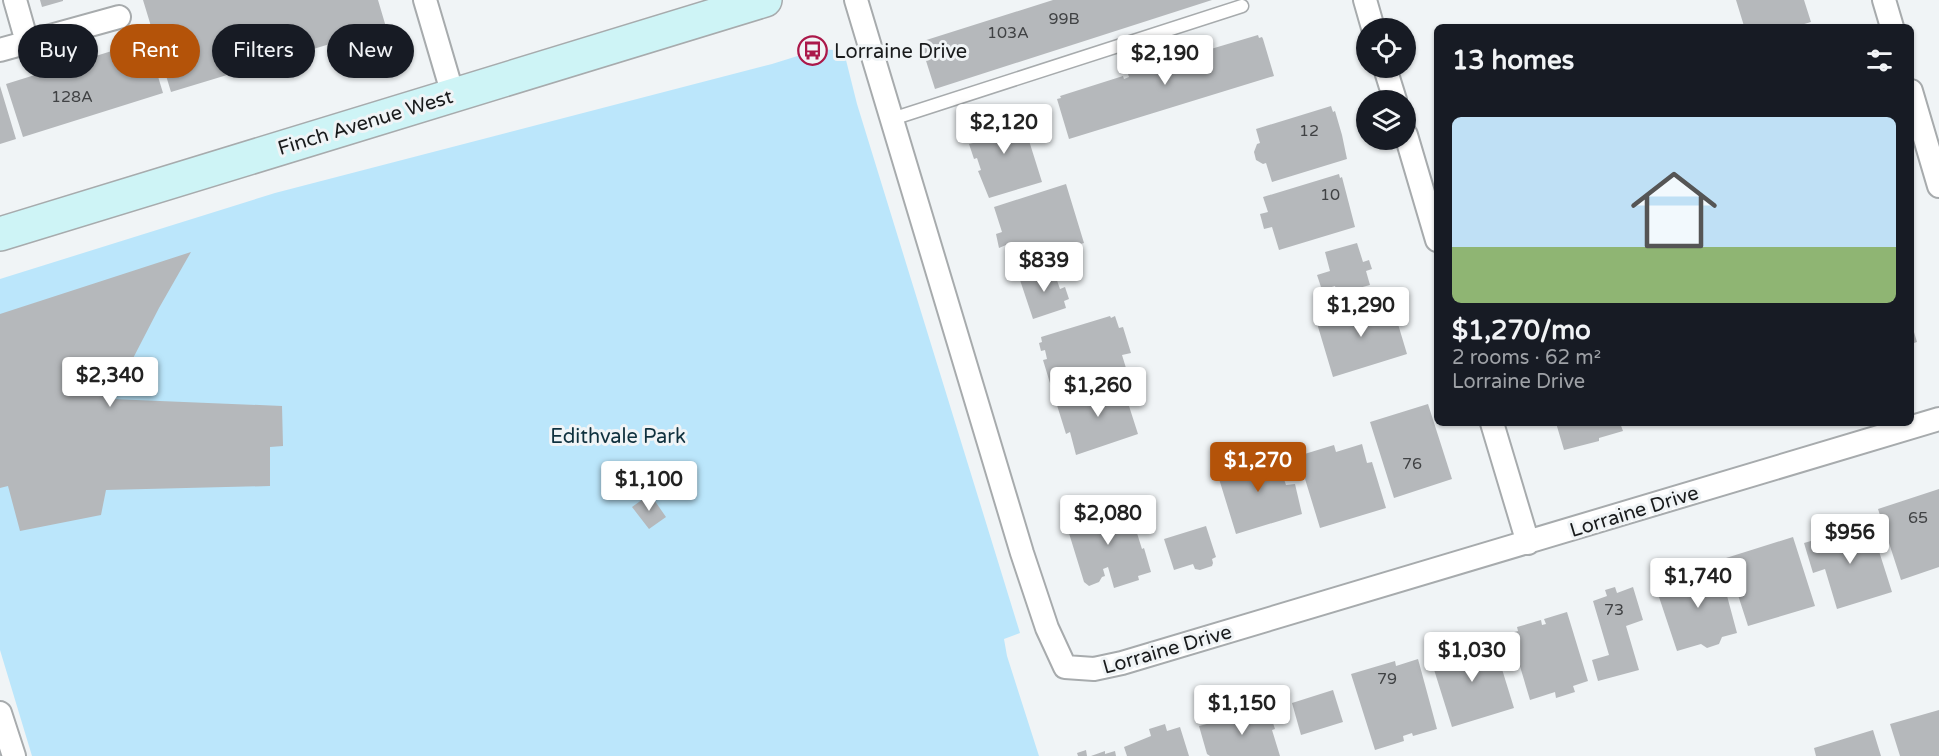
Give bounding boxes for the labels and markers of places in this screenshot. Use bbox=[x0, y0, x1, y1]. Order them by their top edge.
bus stop icon: Lorraine Drive bbox=[797, 35, 829, 67]
pin: $2,190 bbox=[1116, 35, 1214, 86]
place label: Lorraine Drive bbox=[834, 40, 967, 64]
pin: $2,120 bbox=[955, 104, 1053, 155]
pin: $839 bbox=[1008, 242, 1080, 293]
pin: $1,290 bbox=[1312, 287, 1410, 338]
pin: $2,340 bbox=[61, 357, 159, 408]
pin: $1,260 bbox=[1049, 367, 1147, 418]
pin: $1,270 bbox=[1209, 442, 1307, 493]
pin: $1,100 bbox=[600, 461, 698, 512]
pin: $2,080 bbox=[1059, 495, 1157, 546]
pin: $956 bbox=[1814, 514, 1886, 565]
pin: $1,740 bbox=[1649, 558, 1747, 609]
pin: $1,030 bbox=[1423, 632, 1521, 683]
pin: $1,150 bbox=[1193, 685, 1291, 736]

